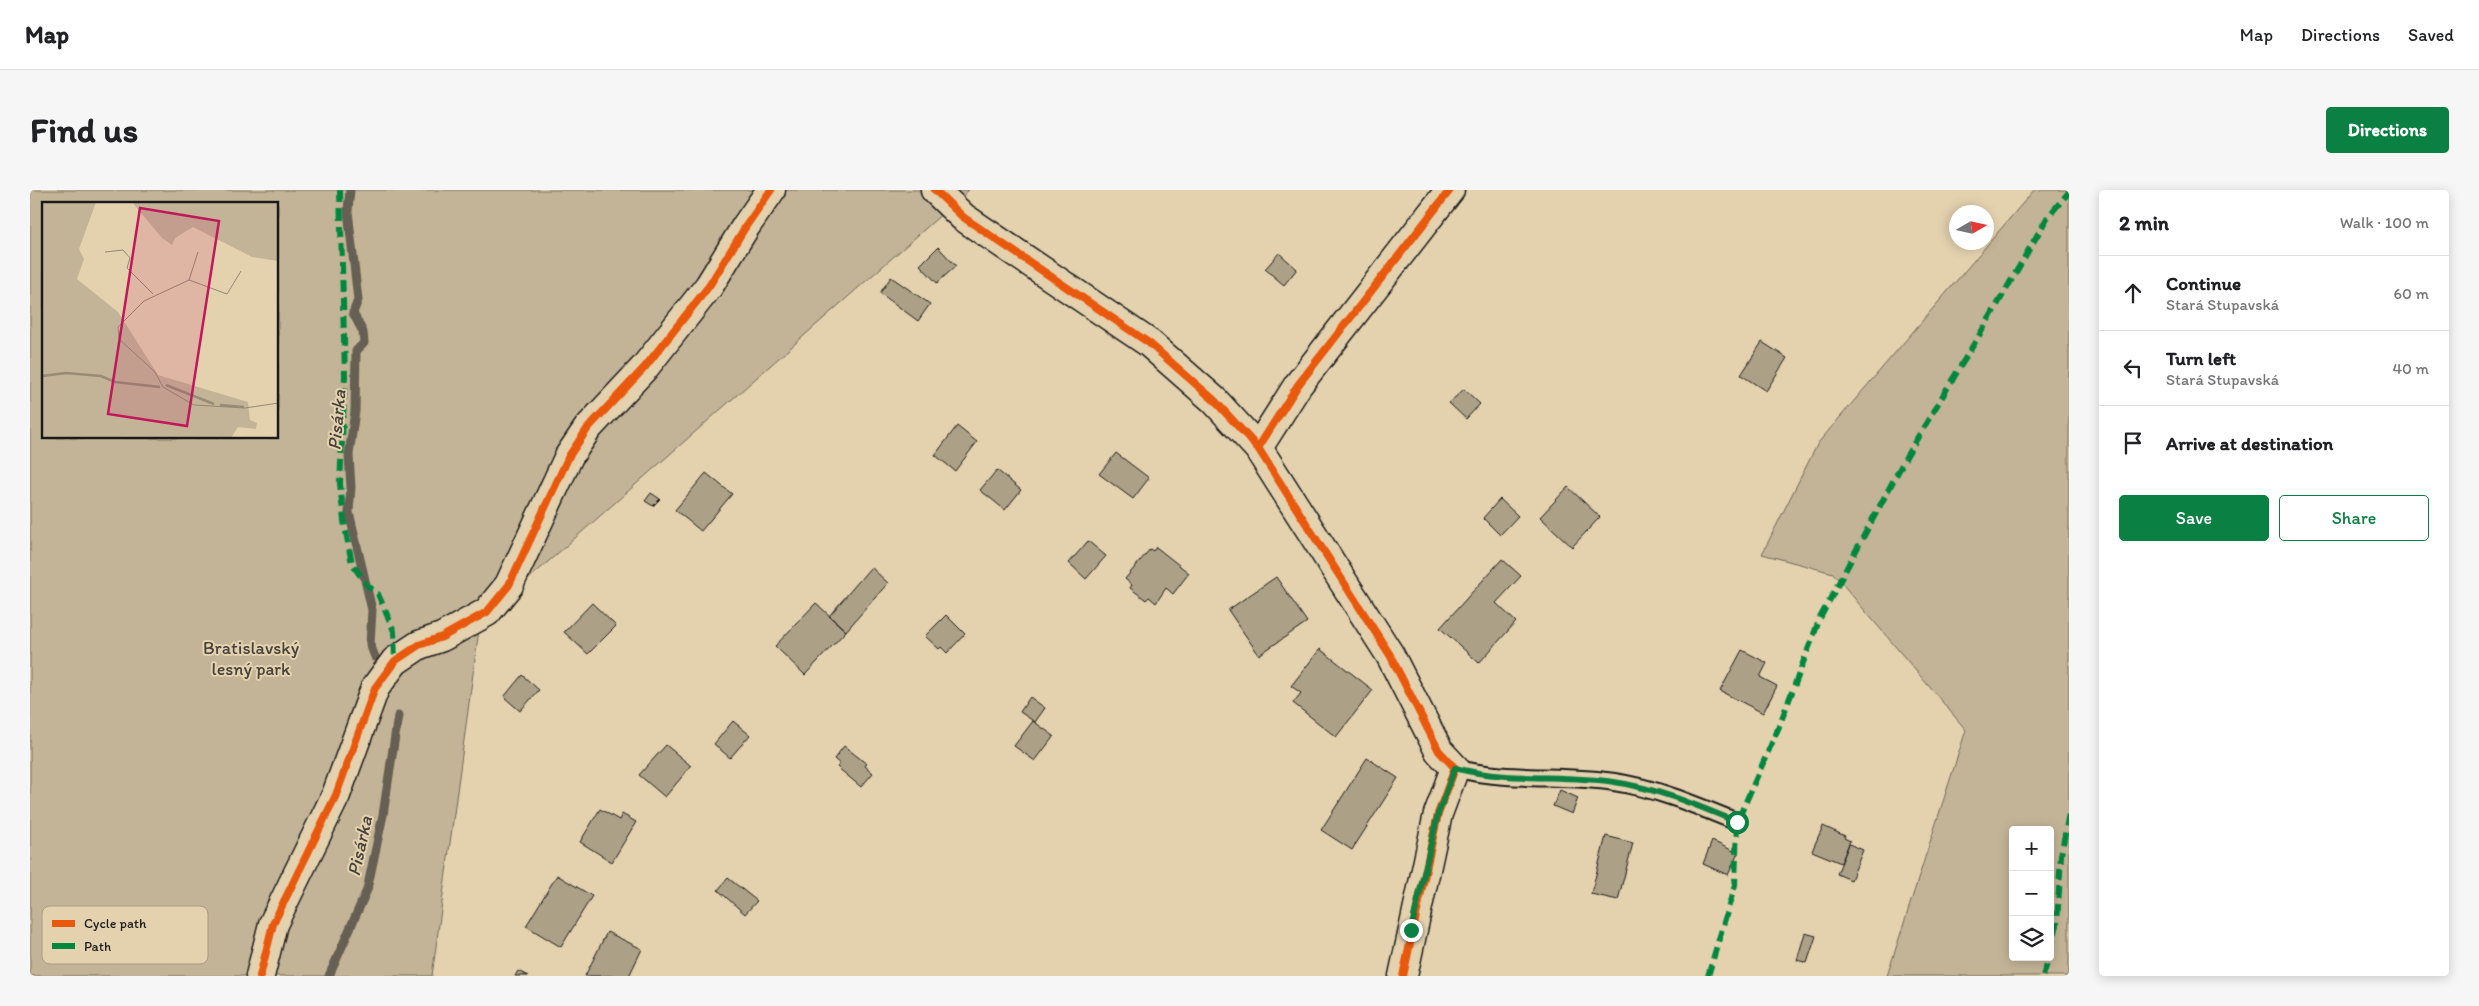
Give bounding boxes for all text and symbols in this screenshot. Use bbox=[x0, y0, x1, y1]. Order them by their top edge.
text: Map bbox=[25, 20, 69, 49]
text: Map bbox=[2240, 24, 2273, 46]
text: Directions bbox=[2301, 24, 2380, 46]
text: Saved bbox=[2408, 24, 2454, 46]
button: Directions bbox=[2326, 107, 2449, 153]
text: Find us bbox=[30, 109, 138, 151]
inset map bbox=[42, 202, 279, 439]
north arrow bbox=[1949, 205, 1994, 250]
text: 2 min bbox=[2119, 210, 2169, 235]
text: Walk · 100 m bbox=[2340, 213, 2429, 232]
text: Continue bbox=[2166, 272, 2241, 295]
icon: ahead bbox=[2119, 279, 2147, 307]
text: 60 m bbox=[2394, 284, 2429, 303]
text: Stará Stupavská bbox=[2166, 295, 2279, 314]
text: Turn left bbox=[2166, 347, 2236, 370]
icon: left bbox=[2119, 354, 2147, 382]
text: 40 m bbox=[2392, 359, 2429, 378]
text: Stará Stupavská bbox=[2166, 370, 2279, 389]
water label: Pisárka bbox=[322, 388, 351, 451]
icon: arrive bbox=[2119, 429, 2147, 457]
text: Arrive at destination bbox=[2166, 432, 2333, 455]
button: Save bbox=[2119, 495, 2269, 541]
button: Share bbox=[2279, 495, 2429, 541]
park label: Bratislavský lesný park bbox=[203, 637, 300, 680]
route start bbox=[1726, 811, 1749, 834]
water label: Pisárka bbox=[342, 814, 377, 878]
map controls bbox=[2009, 826, 2054, 961]
button: + bbox=[2009, 826, 2054, 871]
button: − bbox=[2009, 871, 2054, 916]
legend bbox=[42, 906, 208, 964]
text: Cycle path bbox=[84, 915, 147, 932]
button: layers bbox=[2009, 916, 2054, 961]
route end bbox=[1400, 919, 1423, 942]
text: Path bbox=[84, 938, 111, 955]

